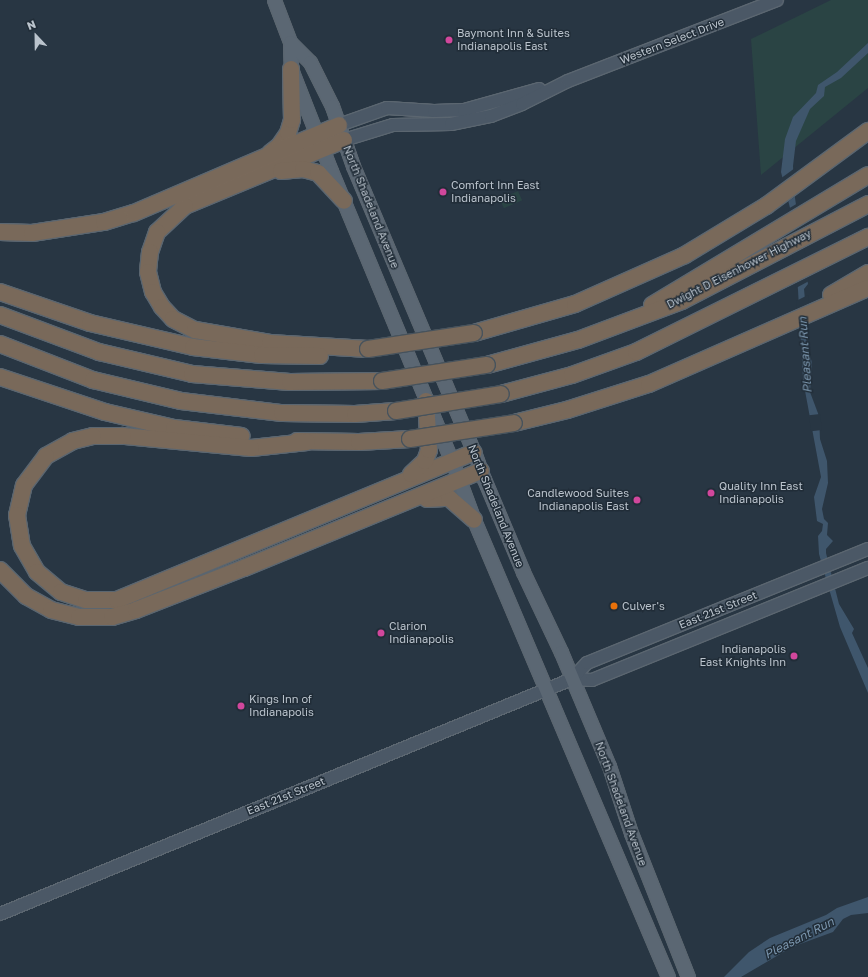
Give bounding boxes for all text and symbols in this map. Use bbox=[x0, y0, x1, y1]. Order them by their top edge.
street label: Western Select Drive bbox=[618, 15, 726, 67]
north arrow bbox=[16, 16, 56, 56]
text: N bbox=[25, 17, 38, 32]
place label: Baymont Inn & Suites Indianapolis East bbox=[457, 27, 570, 53]
marker: Baymont Inn & Suites Indianapolis East bbox=[444, 35, 454, 45]
street label: North Shadeland Avenue bbox=[340, 144, 402, 270]
place label: Comfort Inn East Indianapolis bbox=[451, 179, 540, 205]
marker: Comfort Inn East Indianapolis bbox=[438, 187, 448, 197]
street label: Dwight D Eisenhower Highway bbox=[665, 227, 813, 311]
water label: Pleasant Run bbox=[795, 317, 815, 393]
street label: North Shadeland Avenue bbox=[465, 443, 527, 569]
place label: Quality Inn East Indianapolis bbox=[719, 480, 803, 506]
place label: Candlewood Suites Indianapolis East bbox=[527, 487, 629, 513]
marker: Quality Inn East Indianapolis bbox=[706, 488, 716, 498]
marker: Candlewood Suites Indianapolis East bbox=[632, 495, 642, 505]
street label: East 21st Street bbox=[677, 588, 759, 632]
place label: Culver's bbox=[622, 599, 665, 613]
marker: Culver's bbox=[609, 601, 619, 611]
place label: Clarion Indianapolis bbox=[389, 620, 454, 646]
marker: Clarion Indianapolis bbox=[376, 628, 386, 638]
place label: Indianapolis East Knights Inn bbox=[700, 643, 786, 669]
marker: Indianapolis East Knights Inn bbox=[789, 651, 799, 661]
place label: Kings Inn of Indianapolis bbox=[249, 693, 314, 719]
marker: Kings Inn of Indianapolis bbox=[236, 701, 246, 711]
street label: North Shadeland Avenue bbox=[592, 740, 650, 868]
street label: East 21st Street bbox=[245, 774, 327, 818]
water label: Pleasant Run bbox=[762, 914, 836, 962]

